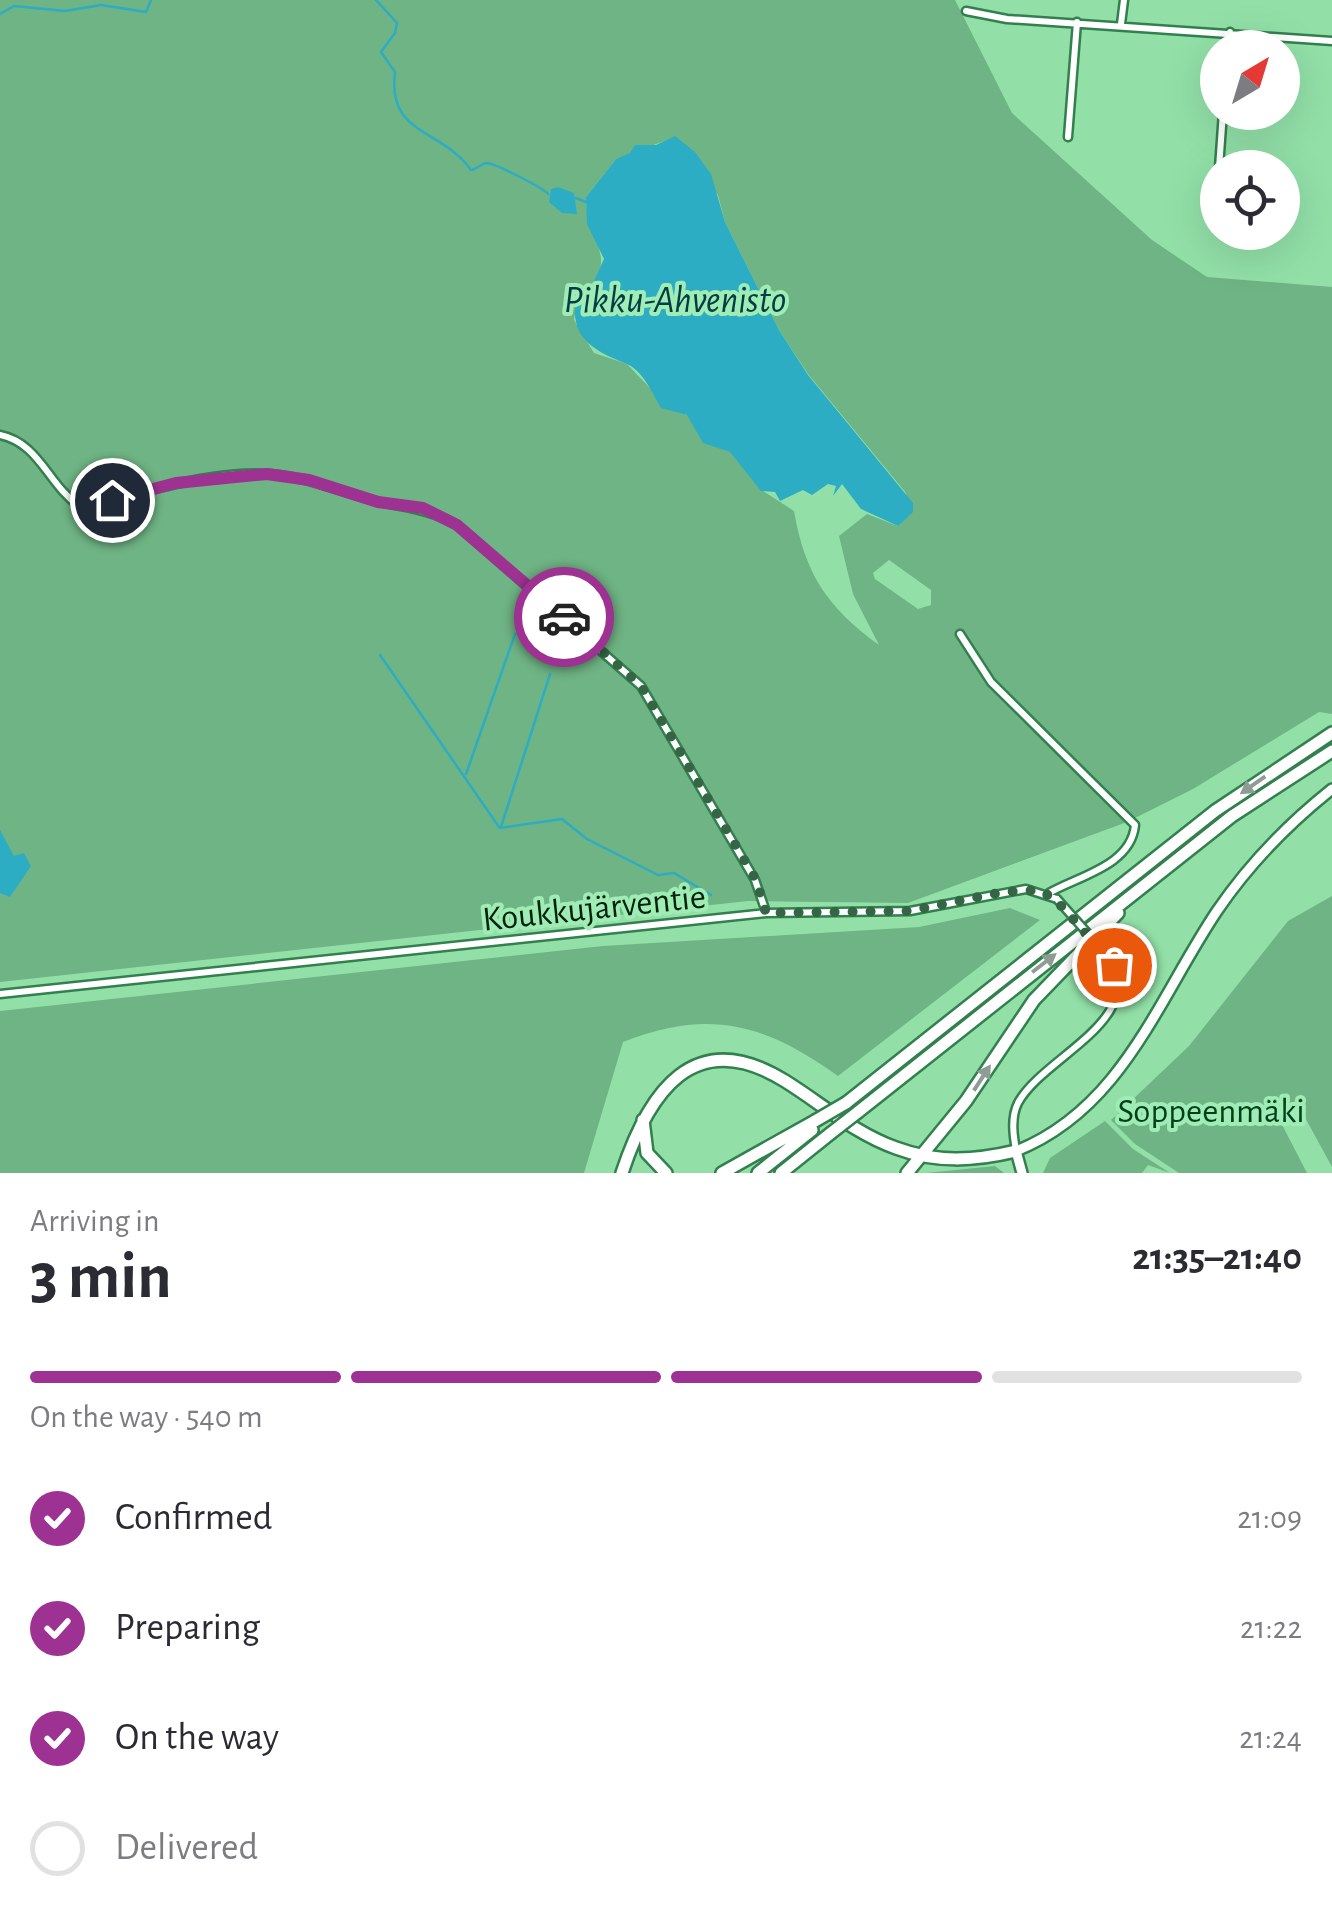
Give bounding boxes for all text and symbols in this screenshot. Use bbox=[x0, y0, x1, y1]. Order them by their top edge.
north arrow bbox=[1200, 30, 1300, 130]
map controls bbox=[1200, 30, 1300, 250]
button: locate bbox=[1200, 150, 1300, 250]
water label: Pikku-Ahvenisto bbox=[564, 282, 786, 320]
pin bbox=[70, 458, 155, 543]
icon: home bbox=[85, 473, 140, 528]
courier bbox=[514, 567, 614, 667]
icon: car bbox=[537, 590, 592, 645]
one-way arrow bbox=[1239, 775, 1266, 794]
street label: Koukkujärventie bbox=[481, 879, 707, 938]
pin bbox=[1072, 923, 1157, 1008]
icon: bag bbox=[1087, 938, 1142, 993]
one-way arrow bbox=[1030, 953, 1056, 974]
one-way arrow bbox=[972, 1064, 990, 1091]
park label: Soppeenmäki bbox=[1117, 1094, 1305, 1129]
text: Arriving in bbox=[30, 1205, 159, 1237]
text: 21:35–21:40 bbox=[1132, 1239, 1302, 1277]
text: 3 min bbox=[30, 1245, 172, 1310]
text: On the way · 540 m bbox=[30, 1401, 263, 1433]
icon: check bbox=[30, 1491, 85, 1546]
text: Confirmed bbox=[115, 1499, 272, 1537]
text: 21:09 bbox=[1237, 1502, 1302, 1534]
icon: check bbox=[30, 1601, 85, 1656]
text: Preparing bbox=[115, 1609, 260, 1647]
text: 21:22 bbox=[1240, 1612, 1302, 1644]
icon: check bbox=[30, 1711, 85, 1766]
text: On the way bbox=[115, 1719, 279, 1757]
text: 21:24 bbox=[1239, 1722, 1302, 1754]
text: Delivered bbox=[115, 1829, 258, 1867]

